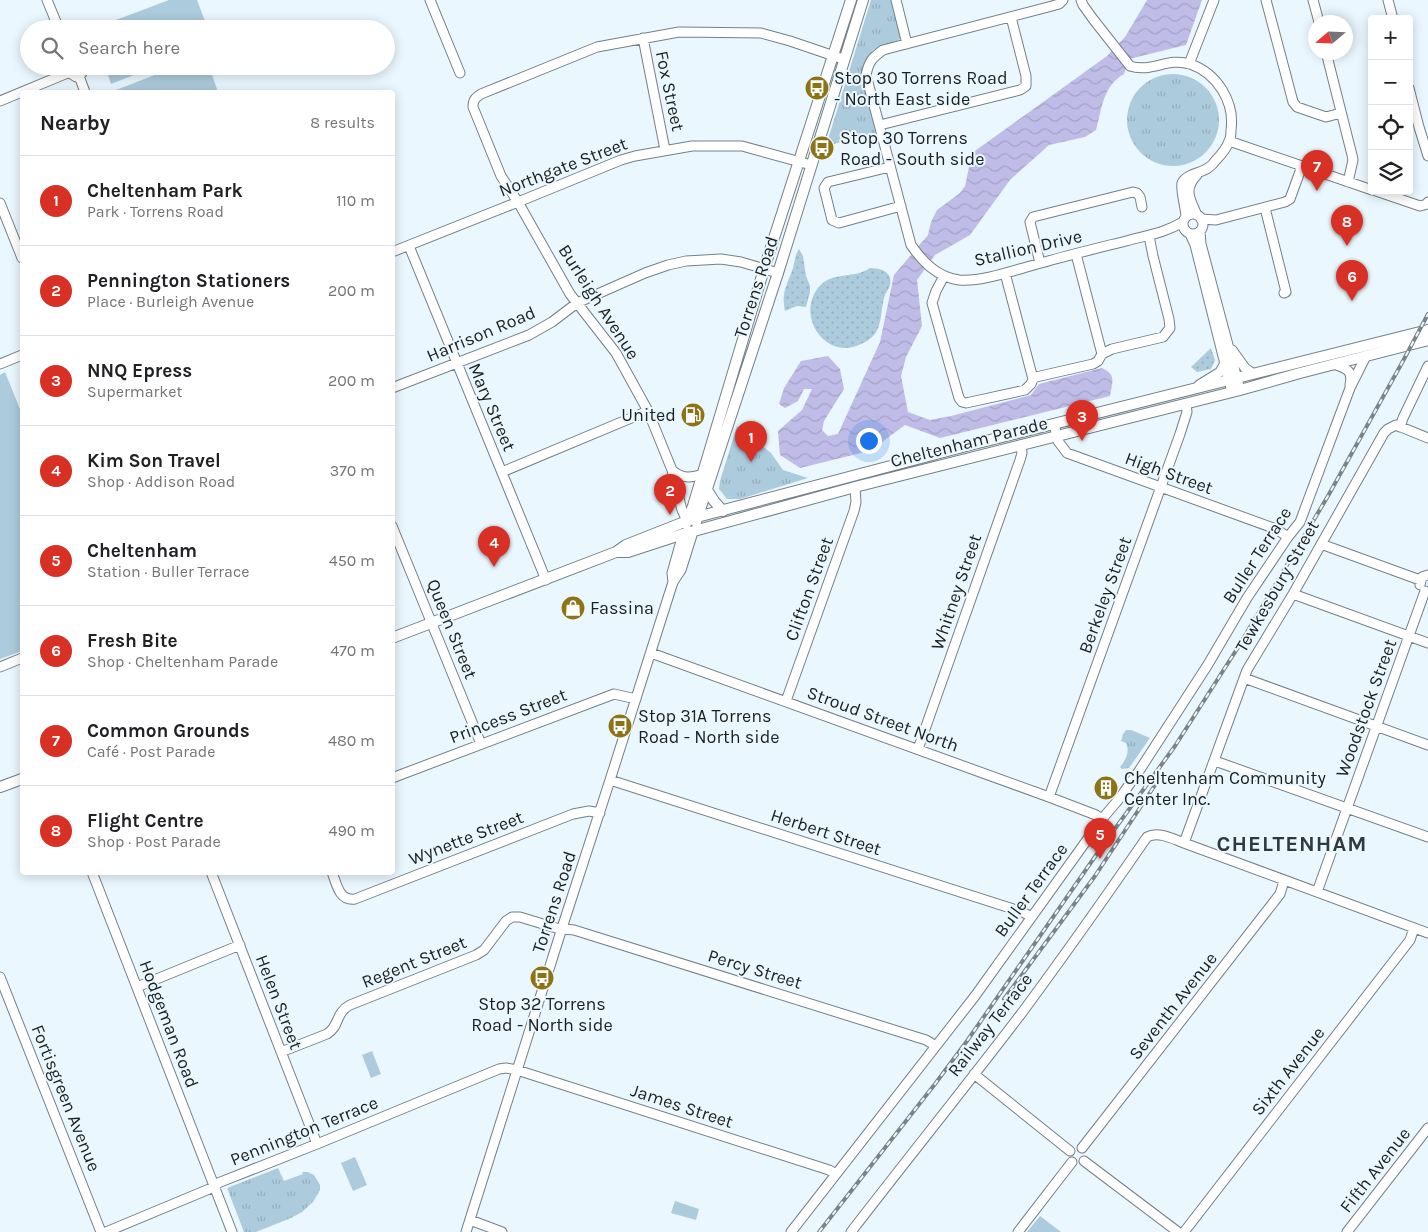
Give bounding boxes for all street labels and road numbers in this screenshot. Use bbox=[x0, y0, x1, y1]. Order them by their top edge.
street label: Fox Street bbox=[651, 49, 689, 133]
street label: Northgate Street bbox=[496, 132, 631, 202]
street label: Stallion Drive bbox=[972, 225, 1084, 271]
street label: Torrens Road bbox=[729, 233, 783, 341]
street label: Burleigh Avenue bbox=[554, 240, 644, 364]
street label: Harrison Road bbox=[423, 301, 539, 367]
street label: Mary Street bbox=[464, 360, 521, 455]
street label: Cheltenham Parade bbox=[888, 412, 1050, 472]
street label: High Street bbox=[1122, 447, 1216, 499]
street label: Buller Terrace bbox=[1218, 503, 1296, 607]
street label: Tewkesbury Street bbox=[1230, 516, 1324, 656]
street label: Whitney Street bbox=[926, 531, 986, 653]
street label: Berkeley Street bbox=[1074, 533, 1136, 656]
street label: Clifton Street bbox=[780, 534, 838, 644]
street label: Queen Street bbox=[422, 576, 482, 682]
street label: Woodstock Street bbox=[1331, 636, 1401, 780]
street label: Stroud Street North bbox=[804, 681, 962, 757]
street label: Princess Street bbox=[446, 683, 570, 748]
street label: Herbert Street bbox=[768, 804, 884, 860]
street label: Wynette Street bbox=[406, 806, 527, 870]
street label: Buller Terrace bbox=[990, 839, 1072, 941]
street label: Torrens Road bbox=[527, 848, 581, 956]
street label: Regent Street bbox=[358, 931, 470, 993]
street label: Percy Street bbox=[705, 944, 805, 994]
street label: Seventh Avenue bbox=[1124, 948, 1222, 1064]
street label: Helen Street bbox=[251, 951, 307, 1053]
street label: Hodgeman Road bbox=[134, 957, 204, 1091]
street label: Railway Terrace bbox=[943, 969, 1037, 1081]
street label: Fortisgreen Avenue bbox=[27, 1021, 105, 1175]
street label: Sixth Avenue bbox=[1247, 1022, 1329, 1120]
street label: James Street bbox=[628, 1079, 736, 1133]
street label: Pennington Terrace bbox=[227, 1091, 381, 1171]
street label: Fifth Avenue bbox=[1335, 1123, 1415, 1217]

